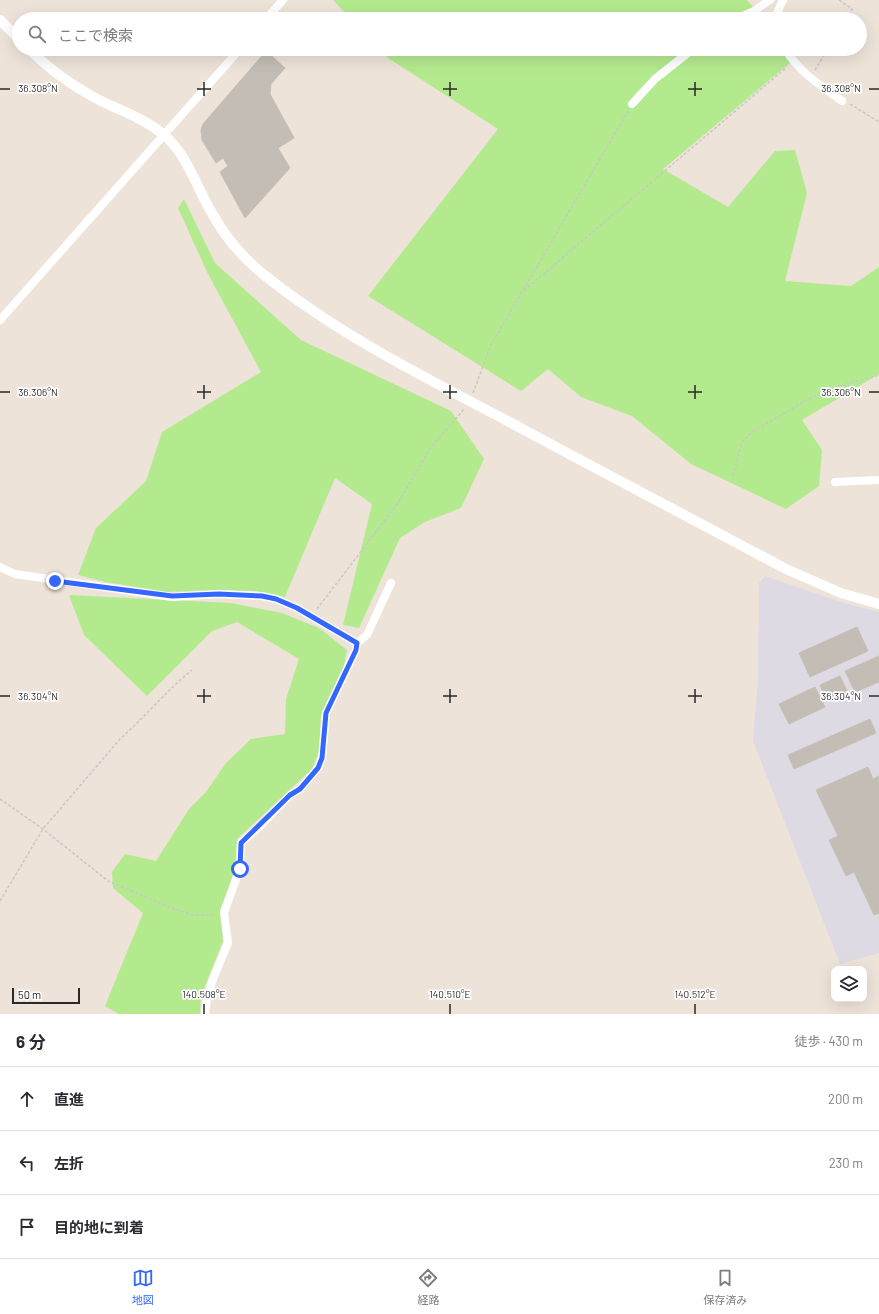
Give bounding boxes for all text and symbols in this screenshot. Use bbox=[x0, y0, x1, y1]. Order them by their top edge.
search box bbox=[12, 12, 867, 56]
icon: search bbox=[26, 23, 48, 45]
text: ここで検索 bbox=[58, 26, 133, 44]
text: 36.308°N bbox=[18, 82, 58, 94]
text: 36.308°N bbox=[821, 82, 861, 94]
text: 36.306°N bbox=[18, 386, 58, 398]
text: 36.306°N bbox=[821, 386, 861, 398]
route end bbox=[46, 572, 64, 590]
text: 36.304°N bbox=[18, 690, 58, 702]
text: 36.304°N bbox=[821, 690, 861, 702]
route start bbox=[231, 860, 249, 878]
map controls bbox=[831, 966, 867, 1002]
button: layers bbox=[831, 966, 867, 1002]
scale bar bbox=[12, 986, 80, 1005]
text: 50 m bbox=[18, 988, 41, 1001]
text: 140.508°E bbox=[182, 988, 226, 1000]
text: 140.510°E bbox=[429, 988, 471, 1000]
text: 140.512°E bbox=[674, 988, 716, 1000]
text: 6 分 bbox=[16, 1031, 46, 1051]
text: 徒歩 · 430 m bbox=[795, 1033, 863, 1049]
icon: ahead bbox=[16, 1088, 38, 1110]
text: 直進 bbox=[54, 1090, 84, 1108]
text: 200 m bbox=[828, 1091, 863, 1107]
icon: left bbox=[16, 1152, 38, 1174]
text: 左折 bbox=[54, 1154, 84, 1172]
text: 230 m bbox=[829, 1155, 863, 1171]
icon: arrive bbox=[16, 1216, 38, 1238]
text: 目的地に到着 bbox=[54, 1218, 144, 1236]
tab: 地図 bbox=[132, 1267, 154, 1307]
tab: 経路 bbox=[417, 1267, 439, 1307]
tab: 保存済み bbox=[703, 1267, 747, 1307]

